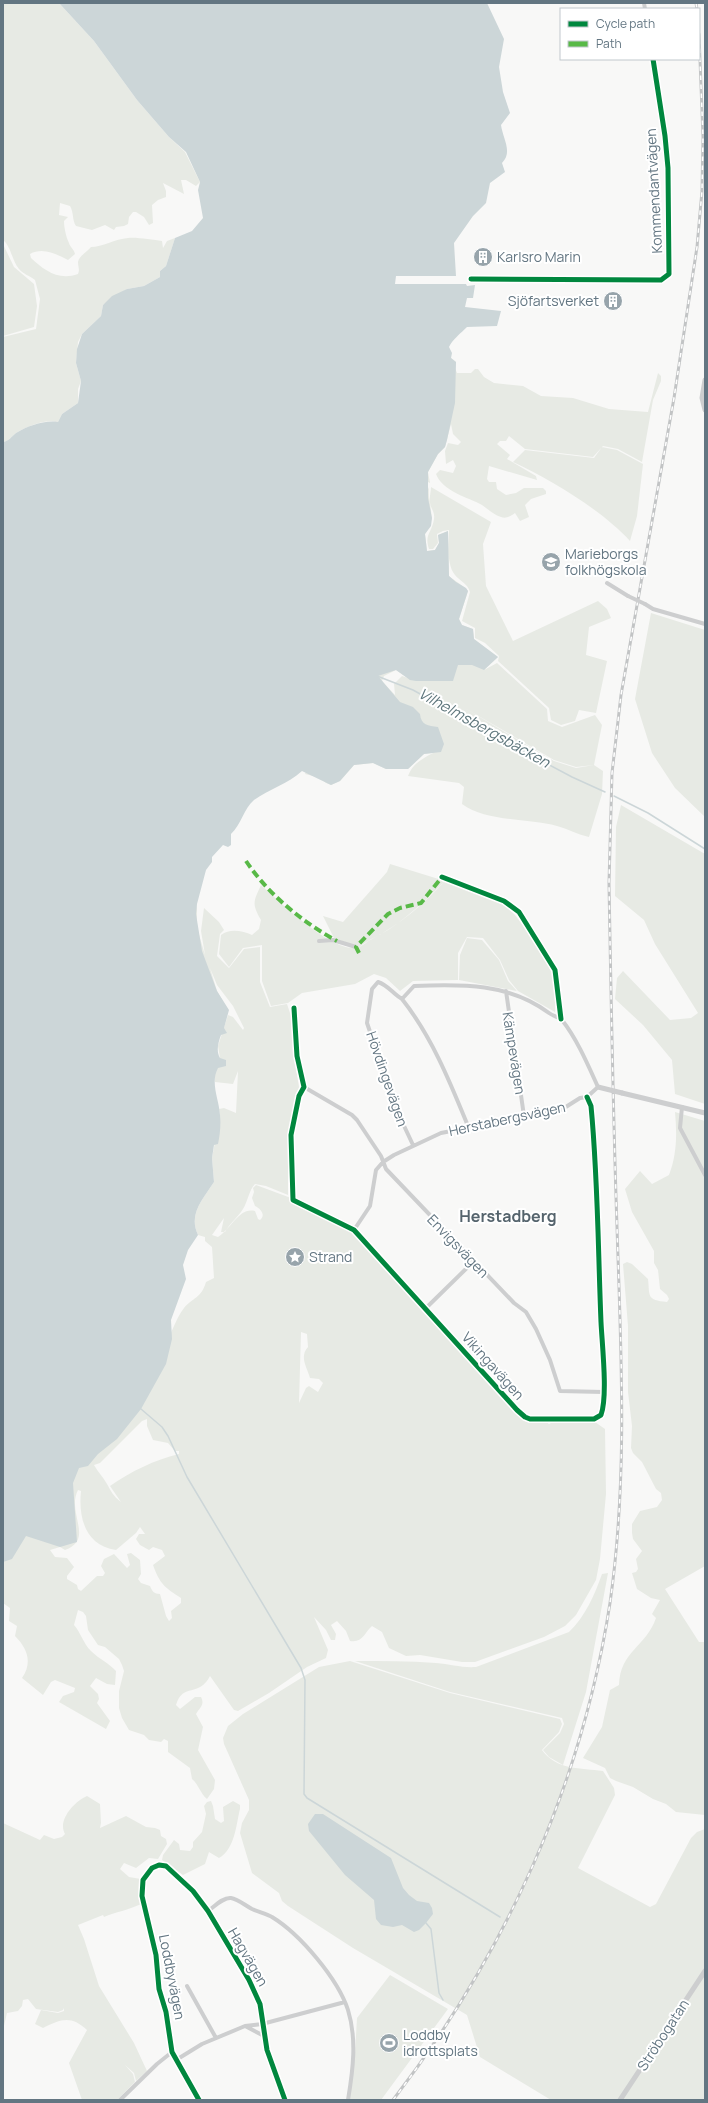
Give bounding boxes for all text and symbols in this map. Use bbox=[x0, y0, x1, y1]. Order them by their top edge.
legend bbox=[560, 8, 700, 60]
text: Cycle path bbox=[596, 15, 655, 32]
text: Path bbox=[596, 35, 622, 52]
street label: Kommendantvägen bbox=[641, 128, 666, 254]
building icon: Karlsro Marin bbox=[472, 246, 494, 268]
place label: Karlsro Marin bbox=[497, 247, 581, 266]
building icon: Sjöfartsverket bbox=[602, 290, 624, 312]
place label: Sjöfartsverket bbox=[508, 291, 599, 310]
place label: Marieborgs folkhögskola bbox=[565, 544, 647, 579]
school or university icon: Marieborgs folkhögskola bbox=[540, 551, 562, 573]
water label: Vilhelmsbergsbäcken bbox=[415, 683, 555, 773]
street label: Kämpevägen bbox=[499, 1010, 530, 1095]
street label: Hövdingevägen bbox=[362, 1029, 413, 1129]
street label: Herstabergsvägen bbox=[447, 1097, 567, 1140]
district label: Herstadberg bbox=[459, 1205, 557, 1227]
street label: Envigsvägen bbox=[423, 1210, 493, 1281]
place icon: Strand bbox=[284, 1246, 306, 1268]
place label: Strand bbox=[309, 1247, 352, 1266]
street label: Vikingavägen bbox=[458, 1328, 529, 1404]
street label: Hagvägen bbox=[224, 1924, 273, 1990]
street label: Loddbyvägen bbox=[155, 1933, 190, 2021]
street label: Ströbogatan bbox=[632, 1995, 693, 2074]
place label: Loddby idrottsplats bbox=[403, 2025, 478, 2060]
sports icon: Loddby idrottsplats bbox=[378, 2032, 400, 2054]

